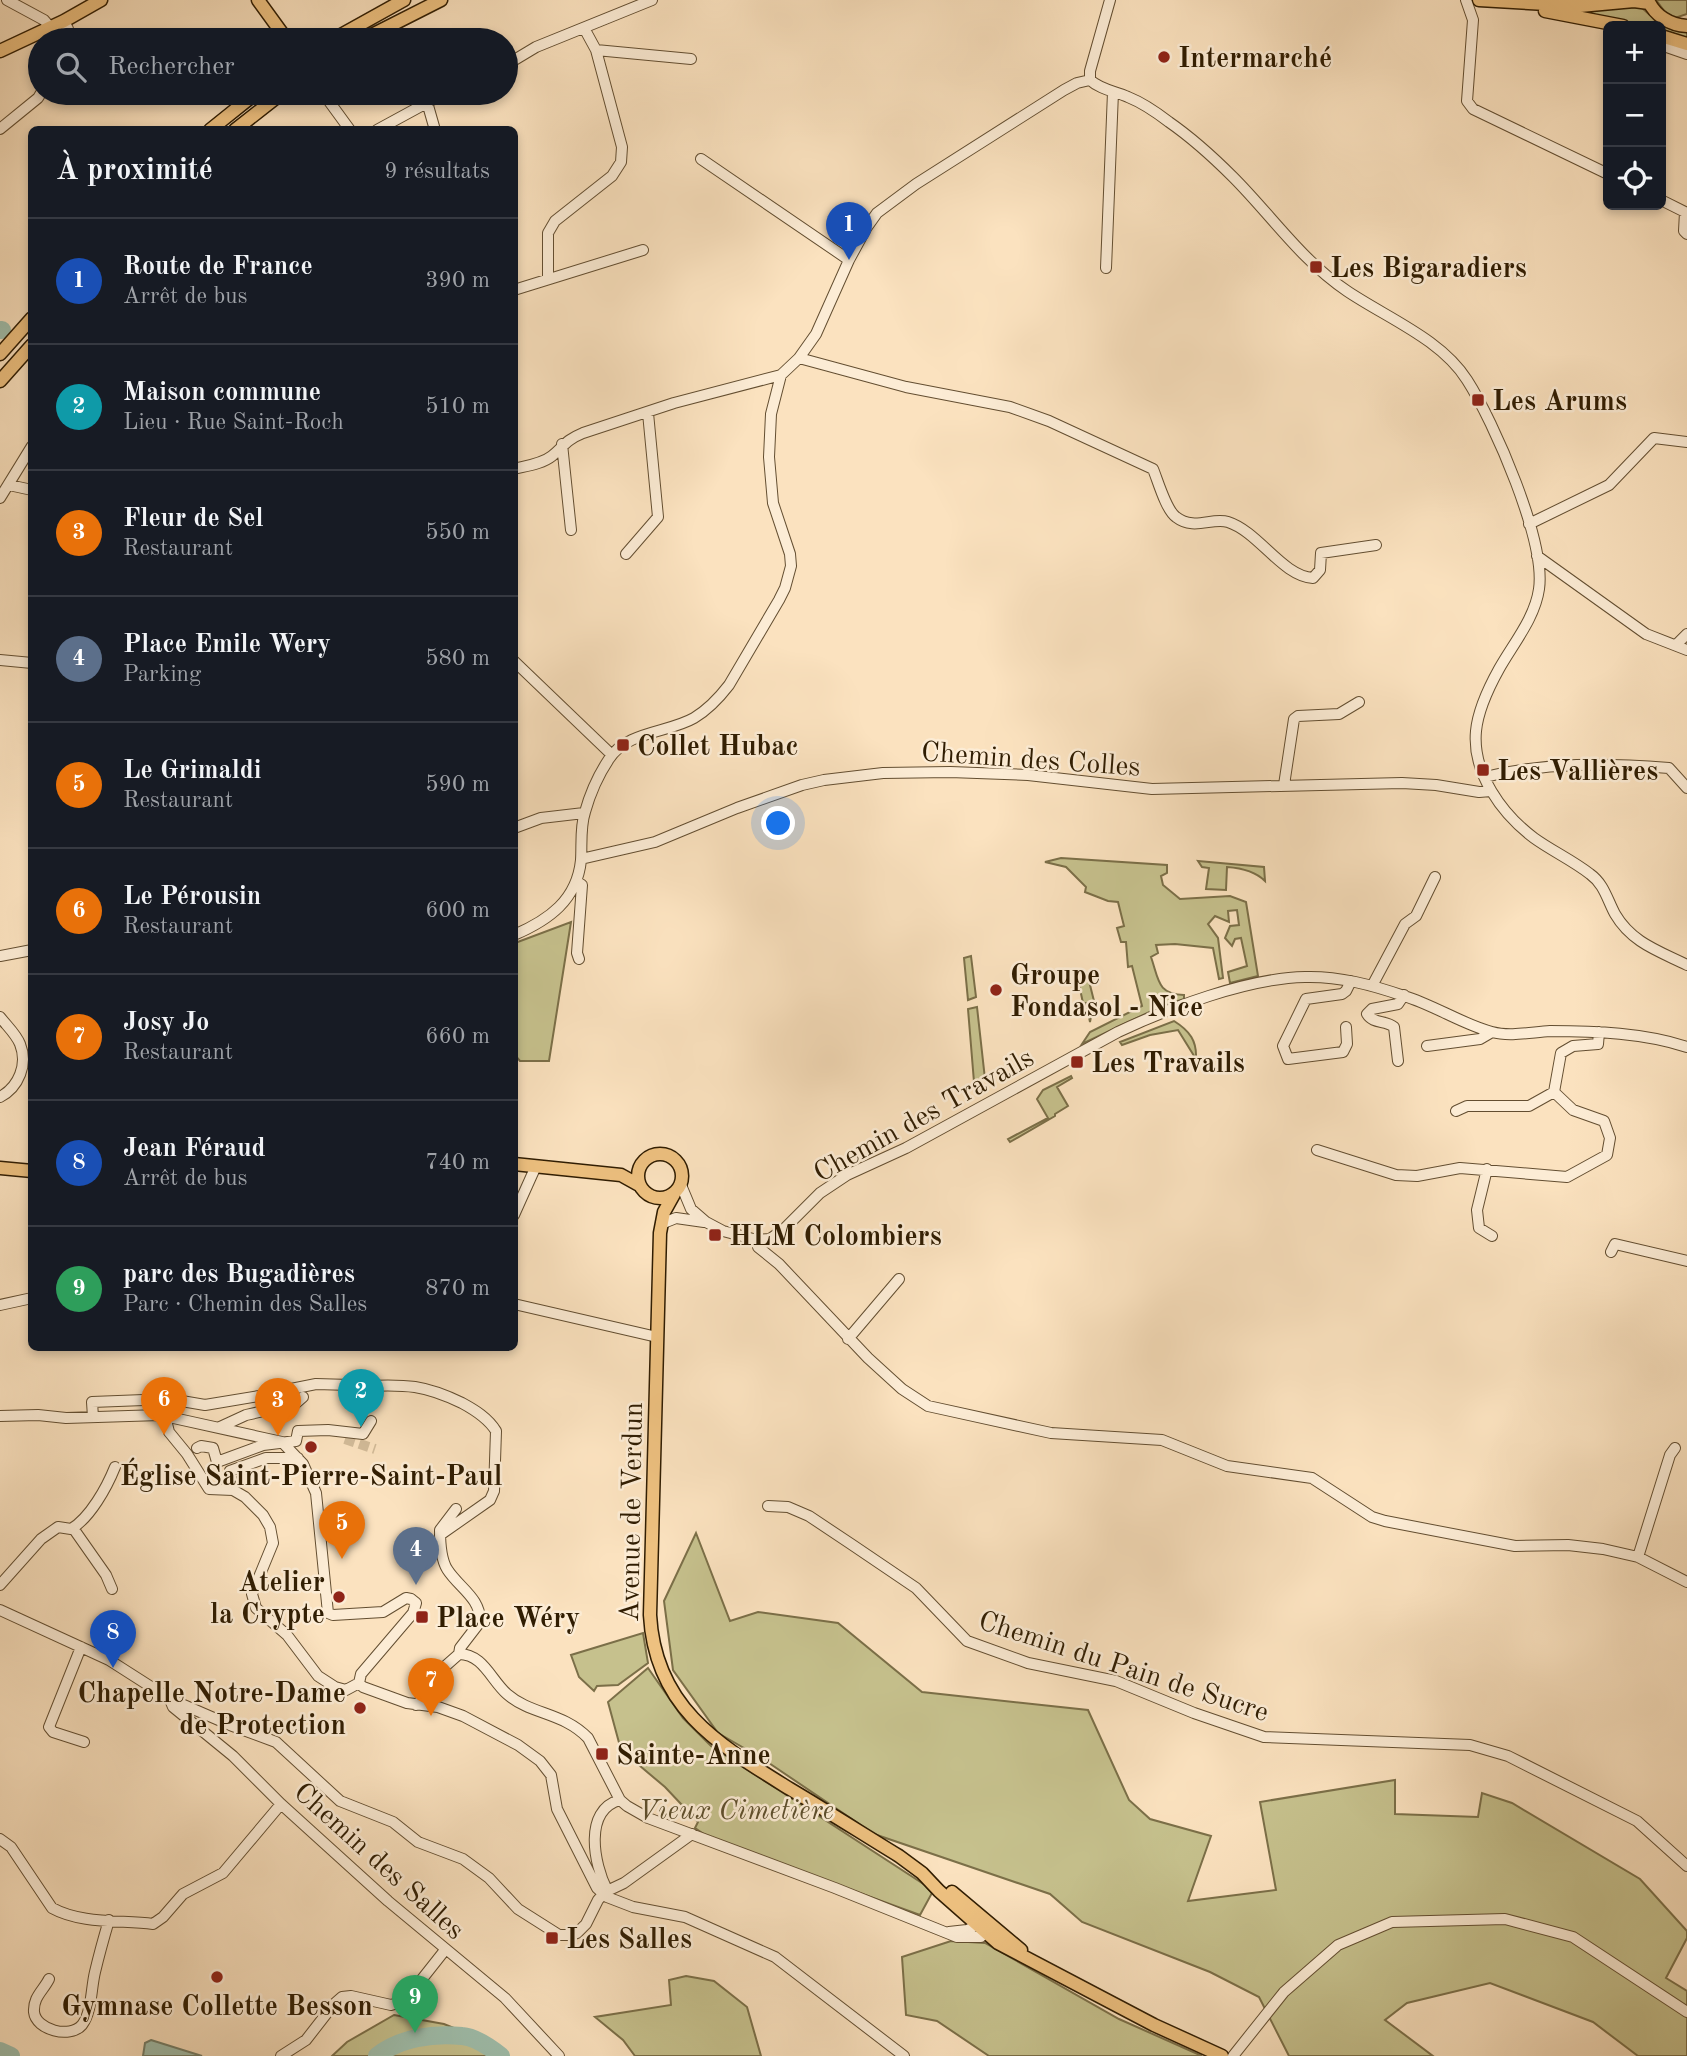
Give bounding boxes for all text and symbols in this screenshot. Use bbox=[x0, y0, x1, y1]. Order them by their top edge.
map controls bbox=[1603, 21, 1666, 210]
button: + bbox=[1603, 21, 1666, 84]
search box bbox=[28, 28, 518, 105]
place label: Intermarché bbox=[1178, 46, 1332, 74]
icon: search bbox=[52, 48, 90, 86]
marker: Intermarché bbox=[1156, 49, 1172, 65]
text: Rechercher bbox=[108, 54, 235, 80]
button: − bbox=[1603, 84, 1666, 147]
button: locate bbox=[1603, 147, 1666, 210]
text: À proximité bbox=[56, 156, 213, 186]
text: 9 résultats bbox=[384, 160, 490, 183]
pin: 1 bbox=[826, 202, 872, 260]
text: Route de France bbox=[123, 254, 313, 280]
place label: Les Bigaradiers bbox=[1330, 256, 1527, 284]
marker: Les Bigaradiers bbox=[1308, 259, 1324, 275]
text: 1 bbox=[72, 269, 86, 292]
text: 390 m bbox=[425, 269, 490, 292]
text: Arrêt de bus bbox=[123, 285, 248, 308]
text: Maison commune bbox=[123, 380, 321, 406]
place label: Les Arums bbox=[1492, 389, 1627, 417]
marker: Les Arums bbox=[1470, 392, 1486, 408]
text: 2 bbox=[72, 395, 86, 418]
text: 510 m bbox=[425, 395, 490, 418]
text: Lieu · Rue Saint-Roch bbox=[123, 411, 344, 434]
text: Fleur de Sel bbox=[123, 506, 264, 532]
text: 3 bbox=[72, 521, 86, 544]
text: 550 m bbox=[425, 521, 490, 544]
text: Restaurant bbox=[123, 537, 233, 560]
text: Place Emile Wery bbox=[123, 632, 331, 658]
text: 4 bbox=[72, 647, 86, 670]
text: 580 m bbox=[425, 647, 490, 670]
text: Parking bbox=[123, 663, 201, 686]
place label: Collet Hubac bbox=[637, 734, 799, 762]
marker: Collet Hubac bbox=[615, 737, 631, 753]
street label: Chemin des Colles bbox=[920, 739, 1141, 783]
text: Le Grimaldi bbox=[123, 758, 261, 784]
place label: Les Vallières bbox=[1497, 759, 1658, 787]
marker: Les Vallières bbox=[1475, 762, 1491, 778]
text: 5 bbox=[72, 773, 86, 796]
text: 590 m bbox=[425, 773, 490, 796]
text: Restaurant bbox=[123, 789, 233, 812]
your location bbox=[761, 806, 795, 840]
text: Le Pérousin bbox=[123, 884, 261, 910]
text: 6 bbox=[72, 899, 86, 922]
text: 600 m bbox=[425, 899, 490, 922]
text: Restaurant bbox=[123, 915, 233, 938]
place label: Groupe Fondasol - Nice bbox=[1010, 963, 1203, 1023]
marker: Groupe Fondasol - Nice bbox=[988, 982, 1004, 998]
text: Josy Jo bbox=[123, 1010, 209, 1036]
text: 7 bbox=[72, 1025, 86, 1048]
text: 660 m bbox=[425, 1025, 490, 1048]
text: Restaurant bbox=[123, 1041, 233, 1064]
street label: Chemin des Travails bbox=[810, 1045, 1039, 1189]
place label: Les Travails bbox=[1091, 1051, 1245, 1079]
marker: Les Travails bbox=[1069, 1054, 1085, 1070]
text: Jean Féraud bbox=[123, 1136, 266, 1162]
text: 8 bbox=[72, 1151, 86, 1174]
text: 740 m bbox=[425, 1151, 490, 1174]
text: Arrêt de bus bbox=[123, 1167, 248, 1190]
place label: HLM Colombiers bbox=[729, 1224, 942, 1252]
marker: HLM Colombiers bbox=[707, 1227, 723, 1243]
text: parc des Bugadières bbox=[123, 1262, 355, 1288]
text: 9 bbox=[72, 1277, 86, 1300]
text: 870 m bbox=[425, 1277, 490, 1300]
text: Parc · Chemin des Salles bbox=[123, 1293, 367, 1316]
pin: 2 bbox=[338, 1369, 384, 1427]
pin: 6 bbox=[141, 1377, 187, 1435]
pin: 3 bbox=[255, 1378, 301, 1436]
street label: Avenue de Verdun bbox=[617, 1402, 649, 1622]
marker: Église Saint-Pierre-Saint-Paul bbox=[303, 1439, 319, 1455]
place label: Église Saint-Pierre-Saint-Paul bbox=[120, 1457, 503, 1492]
pin: 5 bbox=[319, 1501, 365, 1559]
pin: 4 bbox=[393, 1527, 439, 1585]
place label: Atelier la Crypte bbox=[210, 1570, 325, 1630]
marker: Atelier la Crypte bbox=[331, 1589, 347, 1605]
place label: Place Wéry bbox=[436, 1606, 580, 1634]
street label: Chemin du Pain de Sucre bbox=[974, 1608, 1272, 1728]
marker: Place Wéry bbox=[414, 1609, 430, 1625]
pin: 8 bbox=[90, 1610, 136, 1668]
pin: 7 bbox=[408, 1658, 454, 1716]
place label: Chapelle Notre-Dame de Protection bbox=[78, 1681, 346, 1741]
marker: Chapelle Notre-Dame de Protection bbox=[352, 1700, 368, 1716]
place label: Sainte-Anne bbox=[616, 1743, 771, 1771]
marker: Sainte-Anne bbox=[594, 1746, 610, 1762]
street label: Chemin des Salles bbox=[287, 1779, 469, 1946]
park label: Vieux Cimetière bbox=[638, 1798, 834, 1826]
place label: Les Salles bbox=[566, 1927, 692, 1955]
marker: Les Salles bbox=[544, 1930, 560, 1946]
marker: Gymnase Collette Besson bbox=[209, 1969, 225, 1985]
pin: 9 bbox=[392, 1975, 438, 2033]
place label: Gymnase Collette Besson bbox=[61, 1994, 373, 2022]

